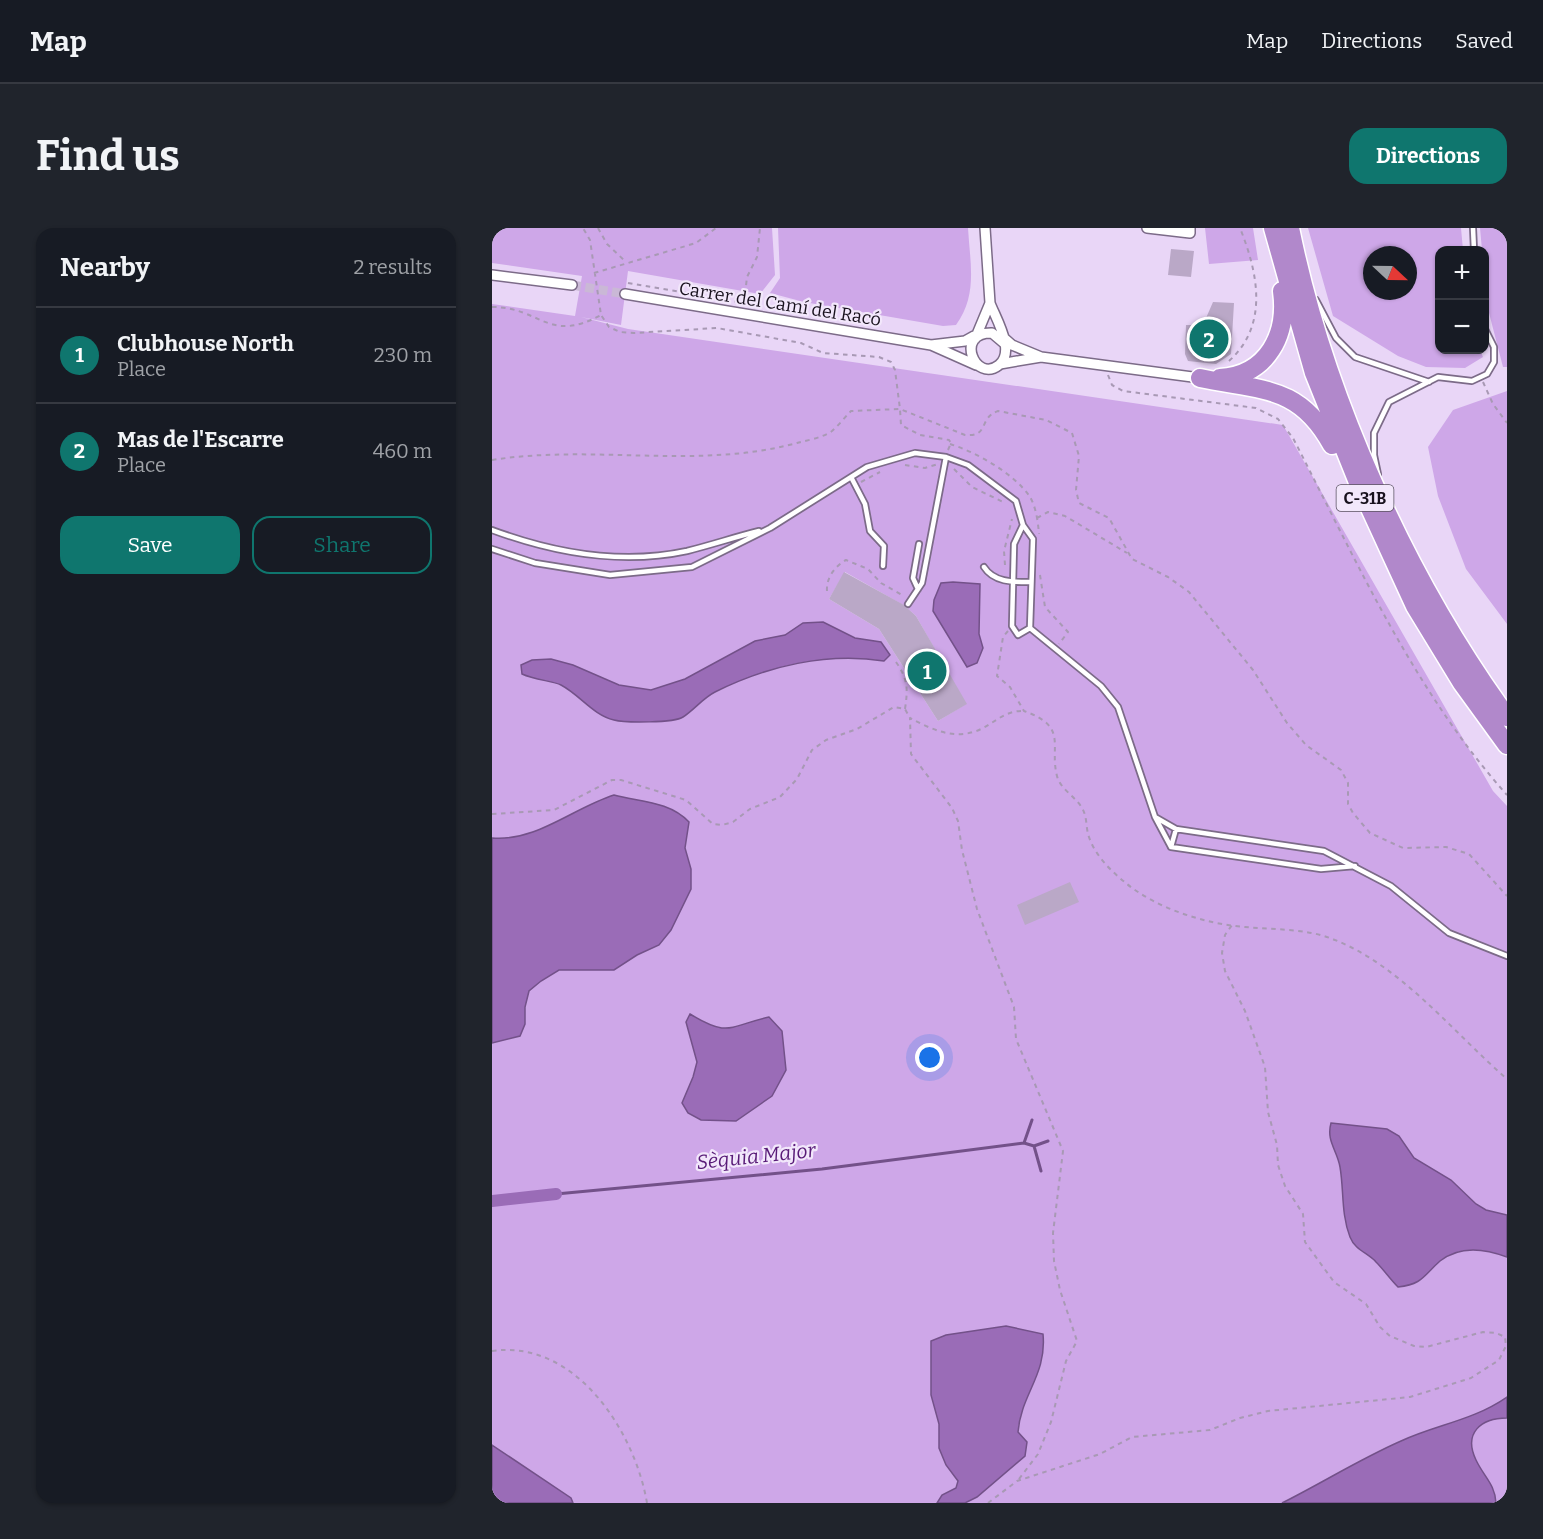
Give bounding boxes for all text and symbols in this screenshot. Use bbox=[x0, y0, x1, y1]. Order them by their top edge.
text: Map bbox=[30, 25, 87, 58]
text: Map bbox=[1246, 28, 1288, 54]
text: Directions bbox=[1321, 28, 1422, 54]
text: Saved bbox=[1455, 28, 1513, 54]
button: Directions bbox=[1349, 128, 1507, 184]
text: Find us bbox=[36, 131, 180, 181]
north arrow bbox=[1363, 246, 1417, 300]
map controls bbox=[1435, 246, 1489, 354]
button: + bbox=[1435, 246, 1489, 300]
text: Nearby bbox=[60, 252, 150, 283]
text: 2 results bbox=[353, 255, 432, 279]
street label: Carrer del Camí del Racó bbox=[677, 277, 883, 331]
button: − bbox=[1435, 300, 1489, 354]
pin: 2 bbox=[1190, 316, 1228, 362]
text: Clubhouse North bbox=[117, 330, 294, 357]
text: 1 bbox=[75, 343, 84, 367]
text: 230 m bbox=[374, 343, 432, 367]
text: Place bbox=[117, 357, 166, 381]
text: Mas de l'Escarre bbox=[117, 426, 284, 453]
text: 2 bbox=[74, 439, 85, 463]
text: 460 m bbox=[373, 439, 432, 463]
text: Place bbox=[117, 453, 166, 477]
road number: C-31B bbox=[1336, 485, 1394, 511]
button: Save bbox=[60, 516, 240, 574]
button: Share bbox=[252, 516, 432, 574]
pin: 1 bbox=[908, 648, 946, 694]
your location bbox=[915, 1043, 944, 1072]
water label: Sèquia Major bbox=[695, 1138, 818, 1175]

